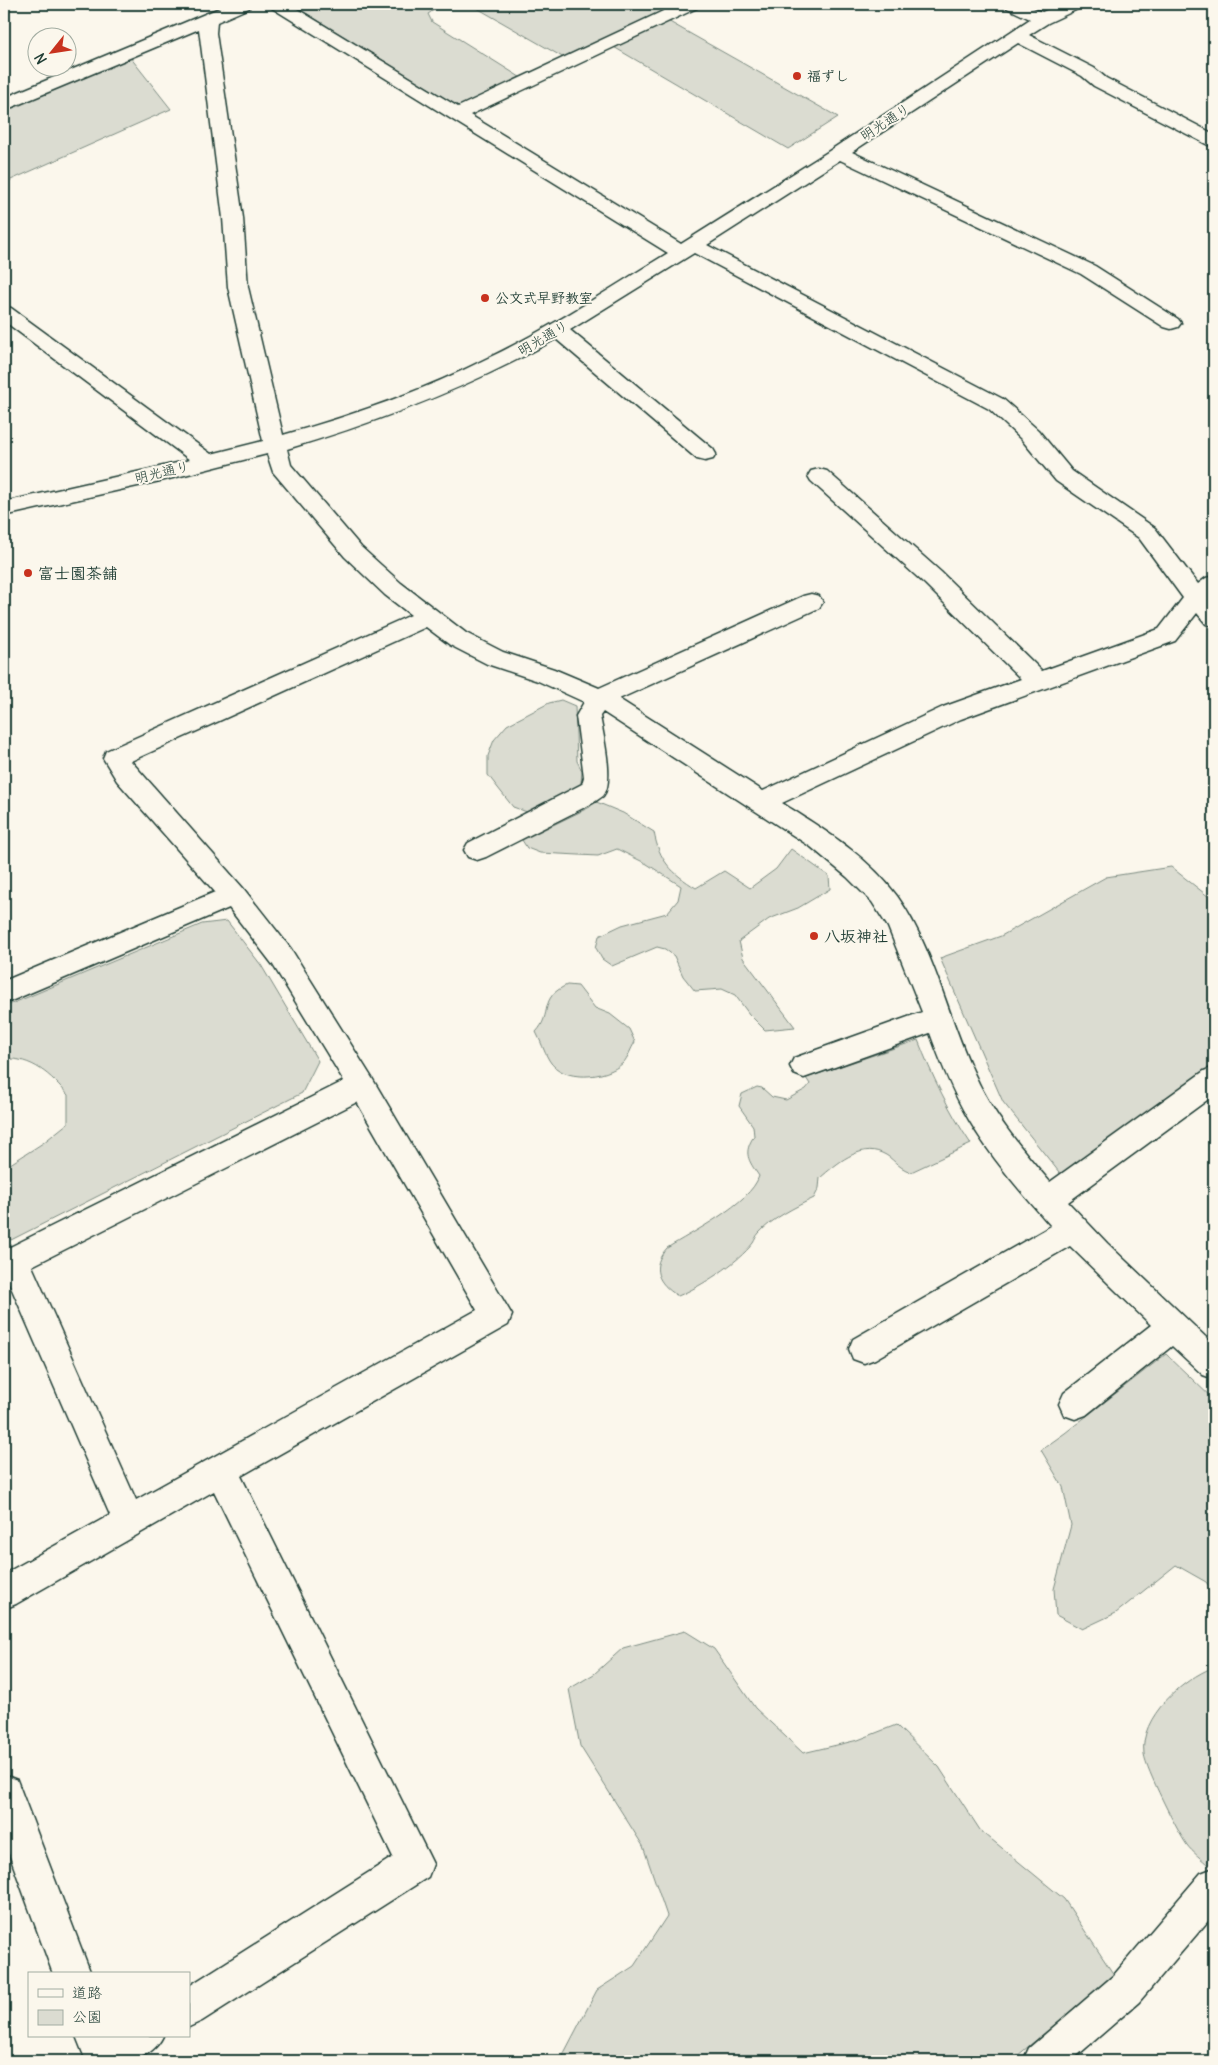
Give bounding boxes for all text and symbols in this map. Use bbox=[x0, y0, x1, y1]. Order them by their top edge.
north arrow bbox=[28, 28, 78, 78]
text: N bbox=[31, 50, 51, 67]
place label: 福ずし bbox=[807, 67, 849, 85]
marker: 福ずし bbox=[791, 70, 803, 82]
street label: 明光通り bbox=[857, 99, 913, 145]
place label: 公文式早野教室 bbox=[495, 289, 593, 307]
marker: 公文式早野教室 bbox=[479, 292, 491, 304]
street label: 明光通り bbox=[514, 316, 572, 360]
street label: 明光通り bbox=[133, 457, 191, 487]
place label: 富士園茶舗 bbox=[38, 563, 118, 583]
marker: 富士園茶舗 bbox=[22, 567, 34, 579]
place label: 八坂神社 bbox=[824, 926, 888, 946]
marker: 八坂神社 bbox=[808, 930, 820, 942]
legend bbox=[28, 1972, 190, 2038]
text: 道路 bbox=[72, 1983, 102, 2002]
text: 公園 bbox=[72, 2007, 102, 2026]

